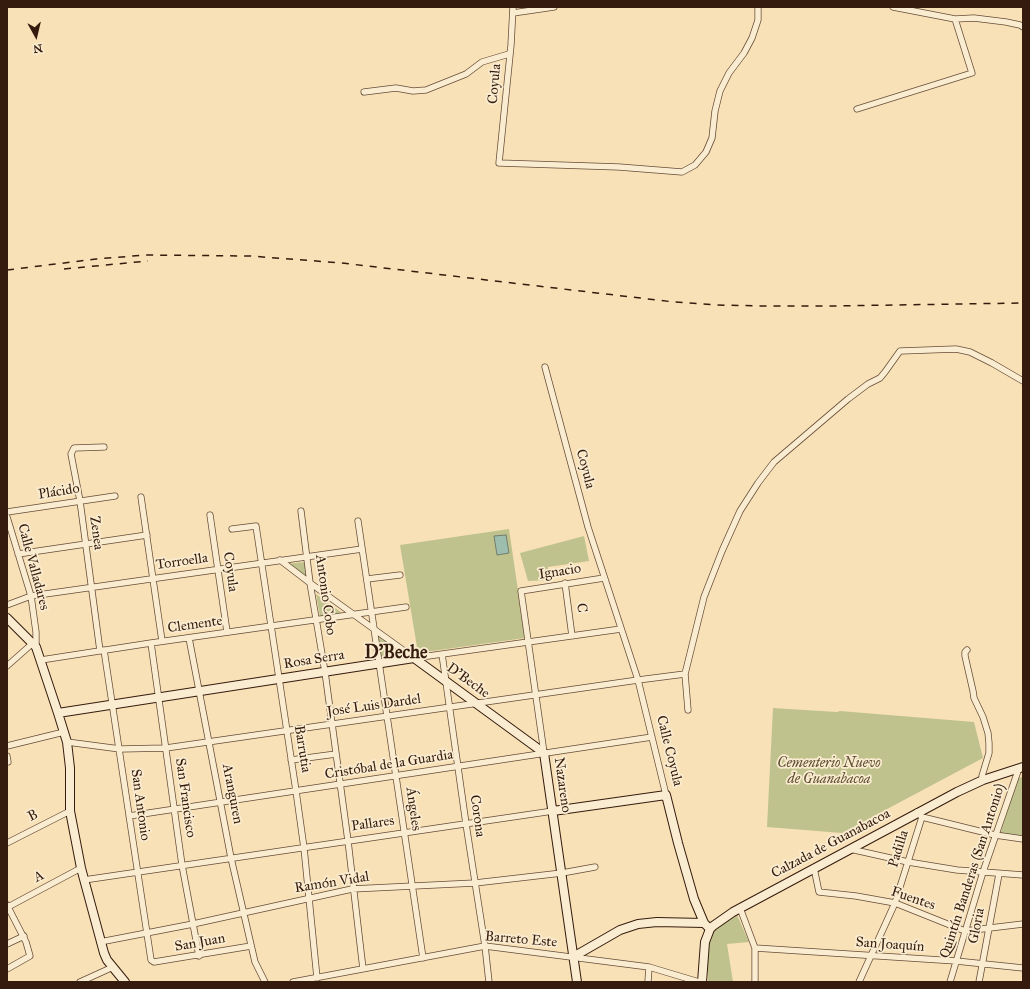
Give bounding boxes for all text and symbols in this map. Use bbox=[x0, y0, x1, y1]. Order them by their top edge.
north arrow bbox=[16, 16, 56, 56]
text: N bbox=[32, 41, 43, 55]
street label: Coyula bbox=[485, 63, 505, 105]
street label: Coyula bbox=[572, 447, 598, 491]
street label: Plácido bbox=[37, 480, 81, 504]
street label: Zenea bbox=[85, 515, 107, 551]
street label: Calle Valladares bbox=[13, 522, 53, 612]
street label: Torroella bbox=[155, 550, 209, 574]
street label: Coyula bbox=[219, 551, 241, 593]
street label: Antonio Cobo bbox=[311, 554, 339, 636]
street label: Ignacio bbox=[538, 560, 582, 584]
street label: C bbox=[572, 602, 590, 614]
street label: Clemente bbox=[167, 613, 223, 637]
district label: D'Beche bbox=[364, 643, 428, 665]
street label: Rosa Serra bbox=[282, 647, 346, 673]
street label: D'Beche bbox=[443, 660, 493, 702]
street label: José Luis Dardel bbox=[326, 691, 422, 721]
street label: Calle Coyula bbox=[652, 714, 686, 788]
street label: Barrutia bbox=[290, 724, 314, 774]
street label: Cristóbal de la Guardia bbox=[324, 747, 454, 783]
street label: Nazareno bbox=[550, 756, 574, 814]
park label: Cementerio Nuevo de Guanabacoa bbox=[777, 756, 881, 788]
street label: San Francisco bbox=[171, 757, 199, 839]
street label: Aranguren bbox=[218, 763, 246, 825]
street label: San Antonio bbox=[127, 768, 153, 842]
street label: Quintín Banderas (San Antonio) bbox=[937, 781, 1009, 961]
street label: Ángeles bbox=[402, 786, 424, 832]
street label: Corona bbox=[466, 794, 488, 838]
street label: B bbox=[25, 806, 41, 826]
street label: Calzada de Guanabacoa bbox=[769, 806, 893, 882]
street label: Pallares bbox=[350, 813, 396, 835]
street label: Padilla bbox=[885, 828, 913, 870]
street label: A bbox=[31, 867, 47, 887]
street label: Ramón Vidal bbox=[293, 869, 371, 897]
street label: Fuentes bbox=[889, 884, 937, 914]
street label: Gloria bbox=[965, 907, 989, 945]
street label: Barreto Este bbox=[484, 928, 558, 952]
street label: San Juan bbox=[174, 930, 226, 956]
street label: San Joaquín bbox=[855, 934, 925, 956]

